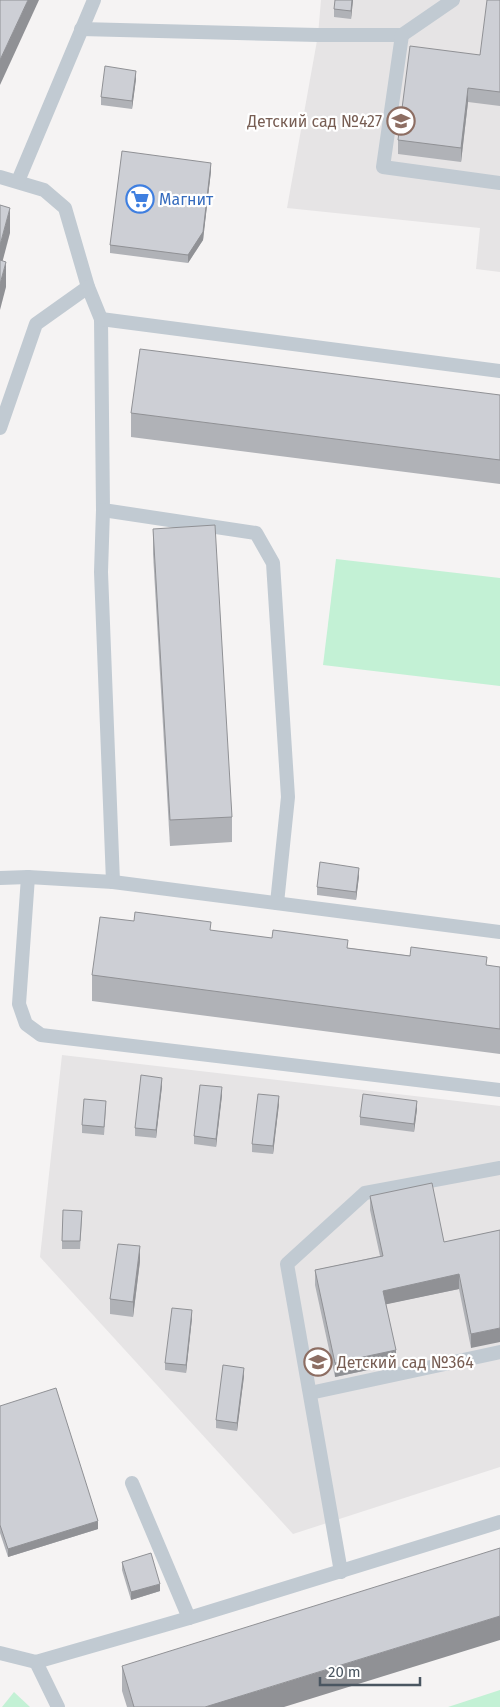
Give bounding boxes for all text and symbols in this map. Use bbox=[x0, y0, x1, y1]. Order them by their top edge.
school or university icon: Детский сад №427 bbox=[386, 106, 416, 136]
place label: Детский сад №427 bbox=[246, 112, 382, 131]
supermarket icon: Магнит bbox=[125, 184, 155, 214]
place label: Магнит bbox=[159, 190, 214, 209]
school or university icon: Детский сад №364 bbox=[303, 1347, 333, 1377]
place label: Детский сад №364 bbox=[336, 1353, 474, 1372]
scale bar bbox=[320, 1654, 420, 1686]
text: 20 m bbox=[328, 1663, 361, 1681]

